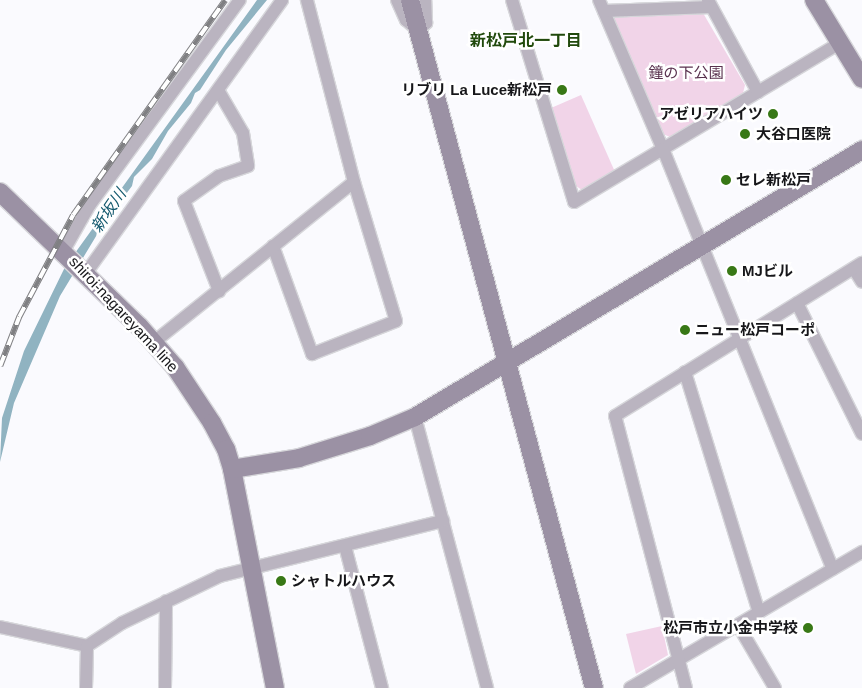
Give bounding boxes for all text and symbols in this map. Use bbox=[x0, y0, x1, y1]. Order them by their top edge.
district label: 新松戸北一丁目 bbox=[470, 31, 582, 51]
park label: 鐘の下公園 bbox=[649, 64, 723, 82]
place label: リブリ La Luce新松戸 bbox=[401, 81, 552, 99]
marker: リブリ La Luce新松戸 bbox=[556, 84, 568, 96]
place label: アゼリアハイツ bbox=[658, 105, 763, 123]
marker: アゼリアハイツ bbox=[767, 108, 779, 120]
place label: 大谷口医院 bbox=[756, 125, 831, 143]
marker: 大谷口医院 bbox=[738, 127, 752, 141]
place label: セレ新松戸 bbox=[736, 171, 811, 189]
marker: セレ新松戸 bbox=[720, 174, 732, 186]
water label: 新坂川 bbox=[88, 186, 130, 236]
street label: shiroi-nagareyama line bbox=[66, 252, 182, 376]
place label: MJビル bbox=[742, 262, 793, 280]
marker: MJビル bbox=[726, 265, 738, 277]
place label: ニュー松戸コーポ bbox=[695, 321, 815, 339]
marker: ニュー松戸コーポ bbox=[679, 324, 691, 336]
place label: シャトルハウス bbox=[291, 572, 396, 590]
marker: シャトルハウス bbox=[275, 575, 287, 587]
place label: 松戸市立小金中学校 bbox=[663, 619, 798, 637]
marker: 松戸市立小金中学校 bbox=[802, 622, 814, 634]

